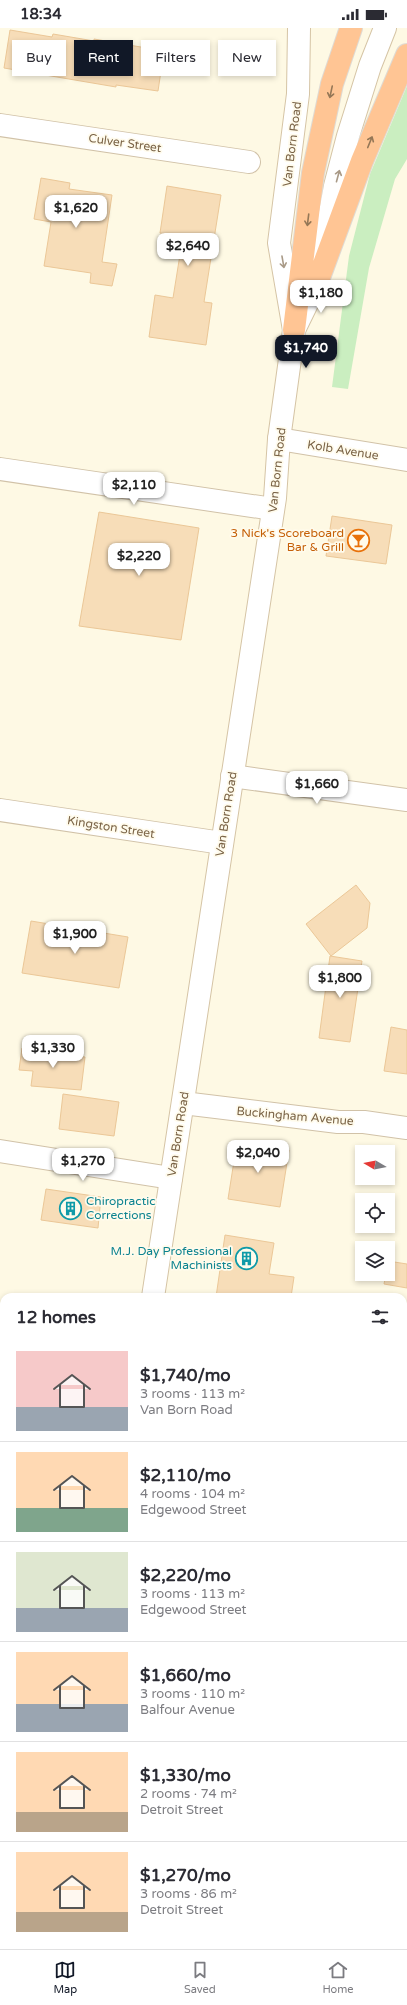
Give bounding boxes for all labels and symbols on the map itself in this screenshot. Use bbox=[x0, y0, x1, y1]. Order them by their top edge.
one-way arrow bbox=[326, 85, 334, 98]
street label: Van Born Road bbox=[280, 101, 304, 187]
street label: Culver Street bbox=[88, 131, 163, 155]
one-way arrow bbox=[367, 136, 374, 148]
one-way arrow bbox=[335, 170, 342, 183]
pin: $1,620 bbox=[43, 195, 109, 229]
one-way arrow bbox=[304, 213, 311, 226]
pin: $2,640 bbox=[155, 233, 221, 267]
one-way arrow bbox=[279, 255, 287, 268]
pin: $1,180 bbox=[288, 280, 354, 314]
pin: $1,740 bbox=[273, 335, 339, 369]
street label: Van Born Road bbox=[266, 427, 288, 513]
street label: Kolb Avenue bbox=[306, 437, 380, 463]
pin: $2,110 bbox=[101, 472, 167, 506]
place label: 3 Nick's Scoreboard Bar & Grill bbox=[231, 526, 344, 554]
bar icon: 3 Nick's Scoreboard Bar & Grill bbox=[346, 527, 372, 553]
pin: $2,220 bbox=[106, 543, 172, 577]
street label: Van Born Road bbox=[212, 771, 240, 857]
pin: $1,660 bbox=[284, 771, 350, 805]
street label: Kingston Street bbox=[66, 813, 156, 841]
pin: $1,900 bbox=[42, 921, 108, 955]
pin: $1,800 bbox=[307, 965, 373, 999]
pin: $1,330 bbox=[20, 1035, 86, 1069]
street label: Van Born Road bbox=[164, 1091, 192, 1177]
street label: Buckingham Avenue bbox=[236, 1104, 354, 1128]
pin: $2,040 bbox=[225, 1140, 291, 1174]
north arrow bbox=[355, 1145, 395, 1185]
pin: $1,270 bbox=[50, 1148, 116, 1182]
place label: Chiropractic Corrections bbox=[86, 1194, 156, 1222]
building icon: Chiropractic Corrections bbox=[58, 1195, 84, 1221]
place label: M.J. Day Professional Machinists bbox=[111, 1244, 232, 1272]
building icon: M.J. Day Professional Machinists bbox=[234, 1245, 260, 1271]

